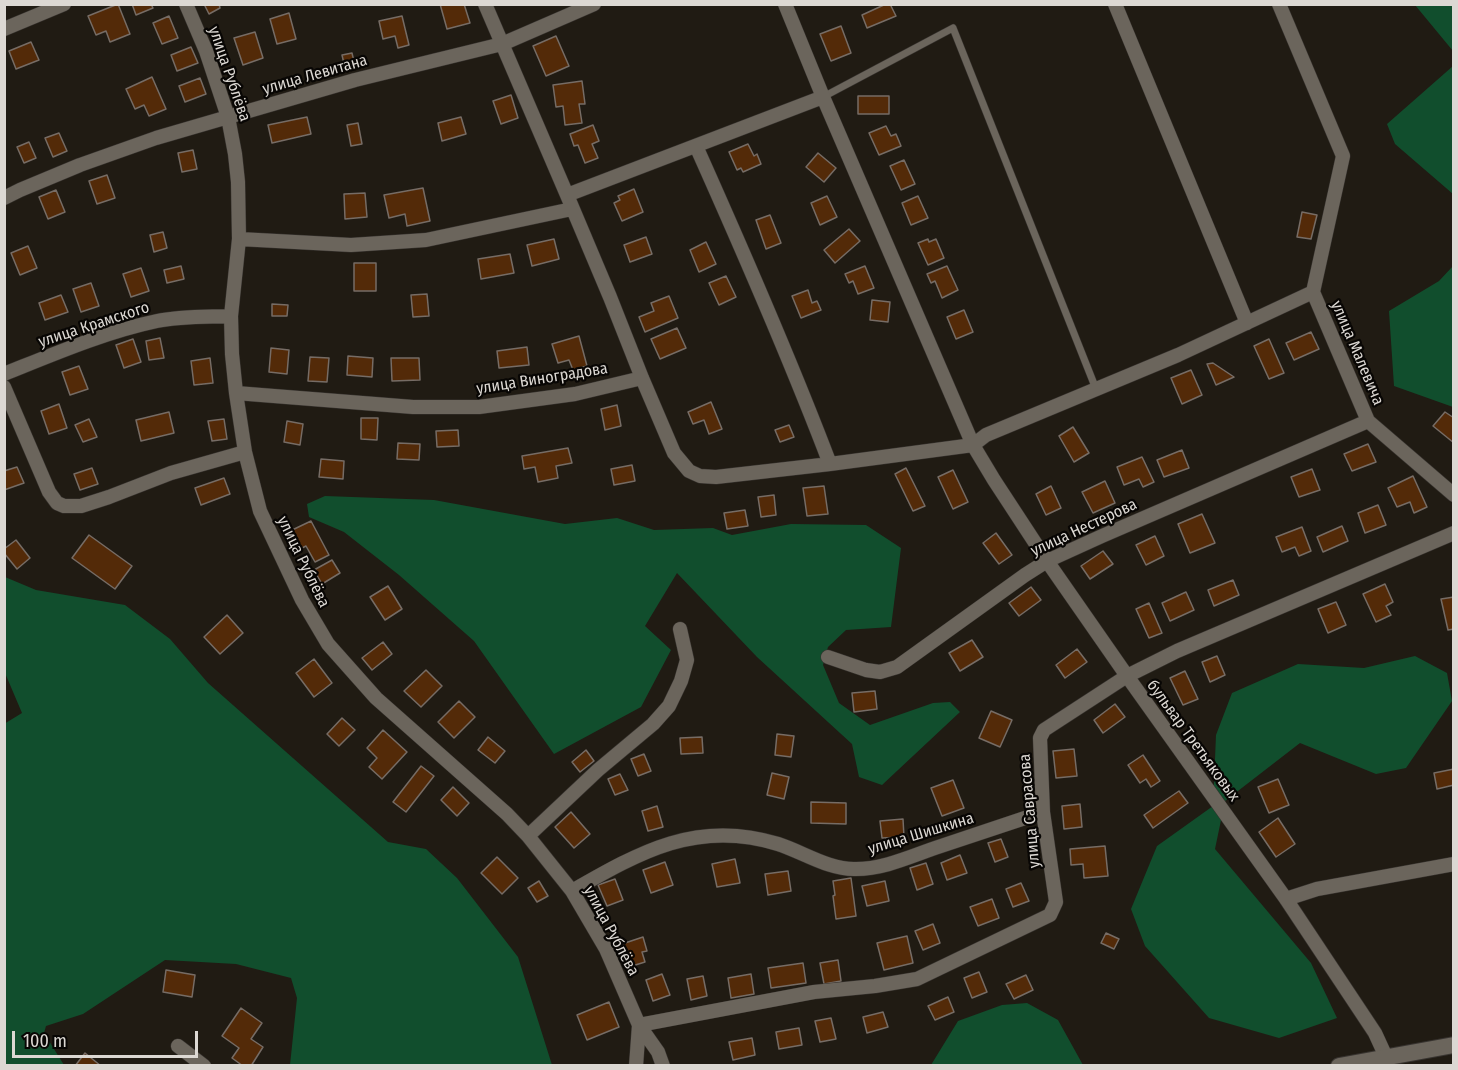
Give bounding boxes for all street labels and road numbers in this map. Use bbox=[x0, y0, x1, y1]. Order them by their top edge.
street label: улица Рублёва bbox=[204, 24, 254, 124]
street label: улица Левитана bbox=[260, 51, 370, 99]
street label: улица Крамского bbox=[36, 298, 152, 352]
street label: улица Малевича bbox=[1326, 298, 1388, 408]
street label: улица Виноградова bbox=[475, 359, 609, 399]
street label: улица Нестерова bbox=[1028, 495, 1140, 561]
street label: улица Рублёва bbox=[273, 513, 333, 611]
street label: бульвар Третьяковых bbox=[1142, 676, 1244, 806]
street label: улица Саврасова bbox=[1015, 753, 1045, 869]
street label: улица Шишкина bbox=[866, 809, 976, 859]
street label: улица Рублёва bbox=[579, 883, 643, 979]

